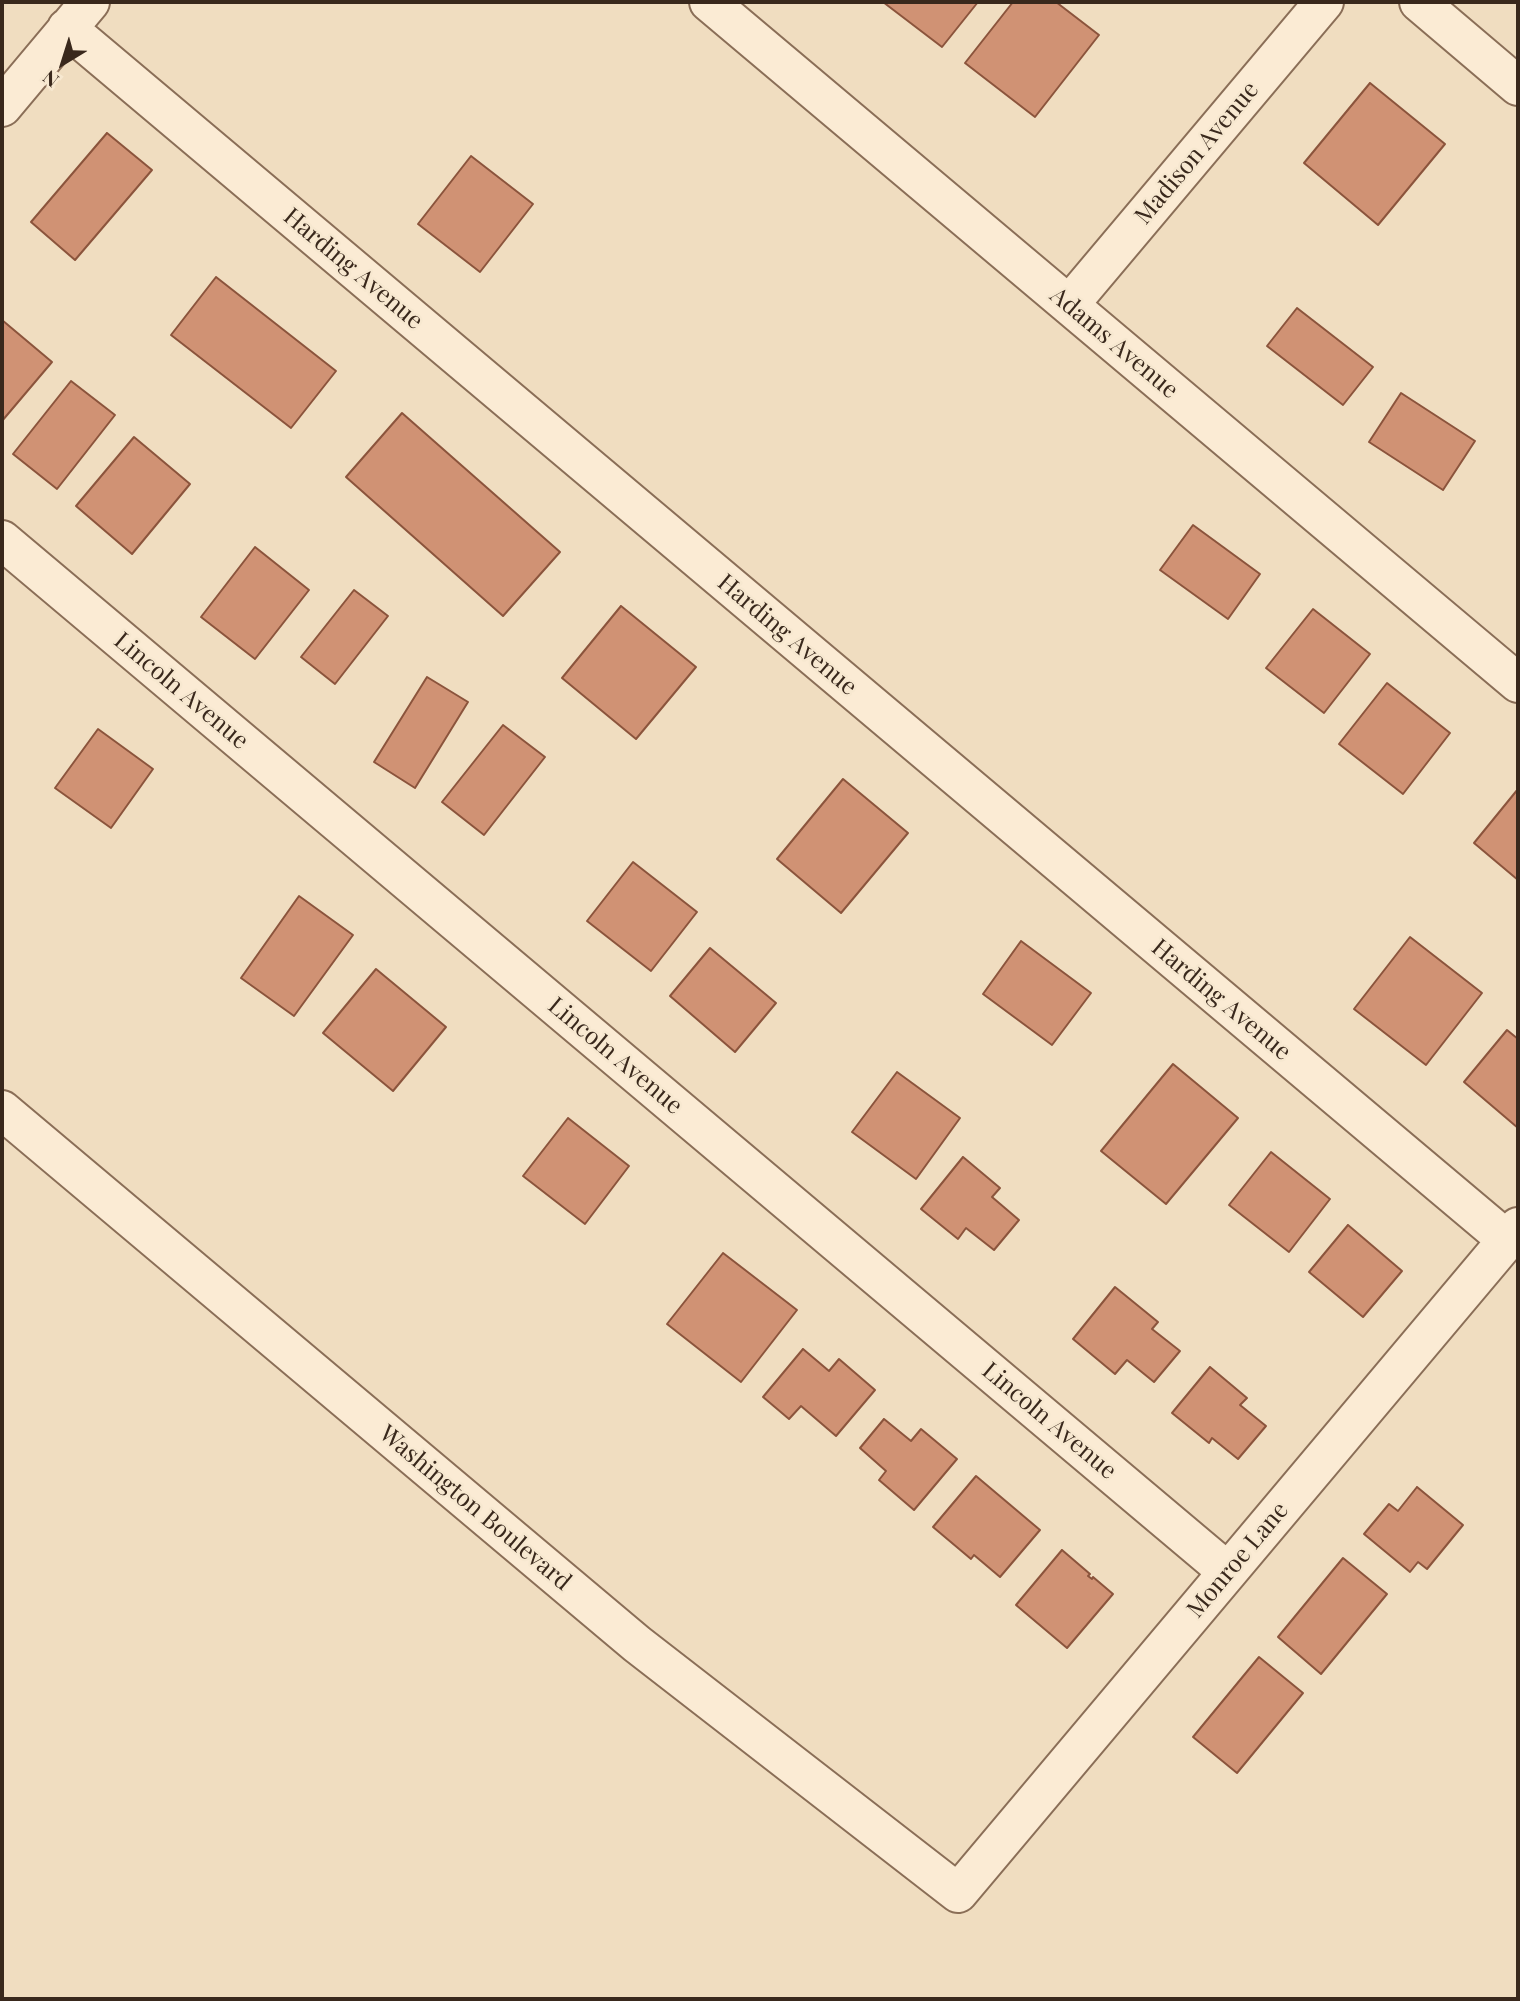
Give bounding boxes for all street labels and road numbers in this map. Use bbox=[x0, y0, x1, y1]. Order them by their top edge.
street label: Madison Avenue bbox=[1129, 76, 1265, 230]
street label: Harding Avenue bbox=[277, 202, 429, 336]
street label: Adams Avenue bbox=[1044, 281, 1184, 405]
street label: Harding Avenue bbox=[711, 568, 863, 702]
street label: Lincoln Avenue bbox=[108, 626, 254, 756]
street label: Harding Avenue bbox=[1145, 933, 1297, 1067]
street label: Lincoln Avenue bbox=[542, 991, 688, 1121]
street label: Lincoln Avenue bbox=[976, 1356, 1122, 1486]
street label: Washington Boulevard bbox=[373, 1419, 577, 1597]
street label: Monroe Lane bbox=[1181, 1496, 1295, 1624]

